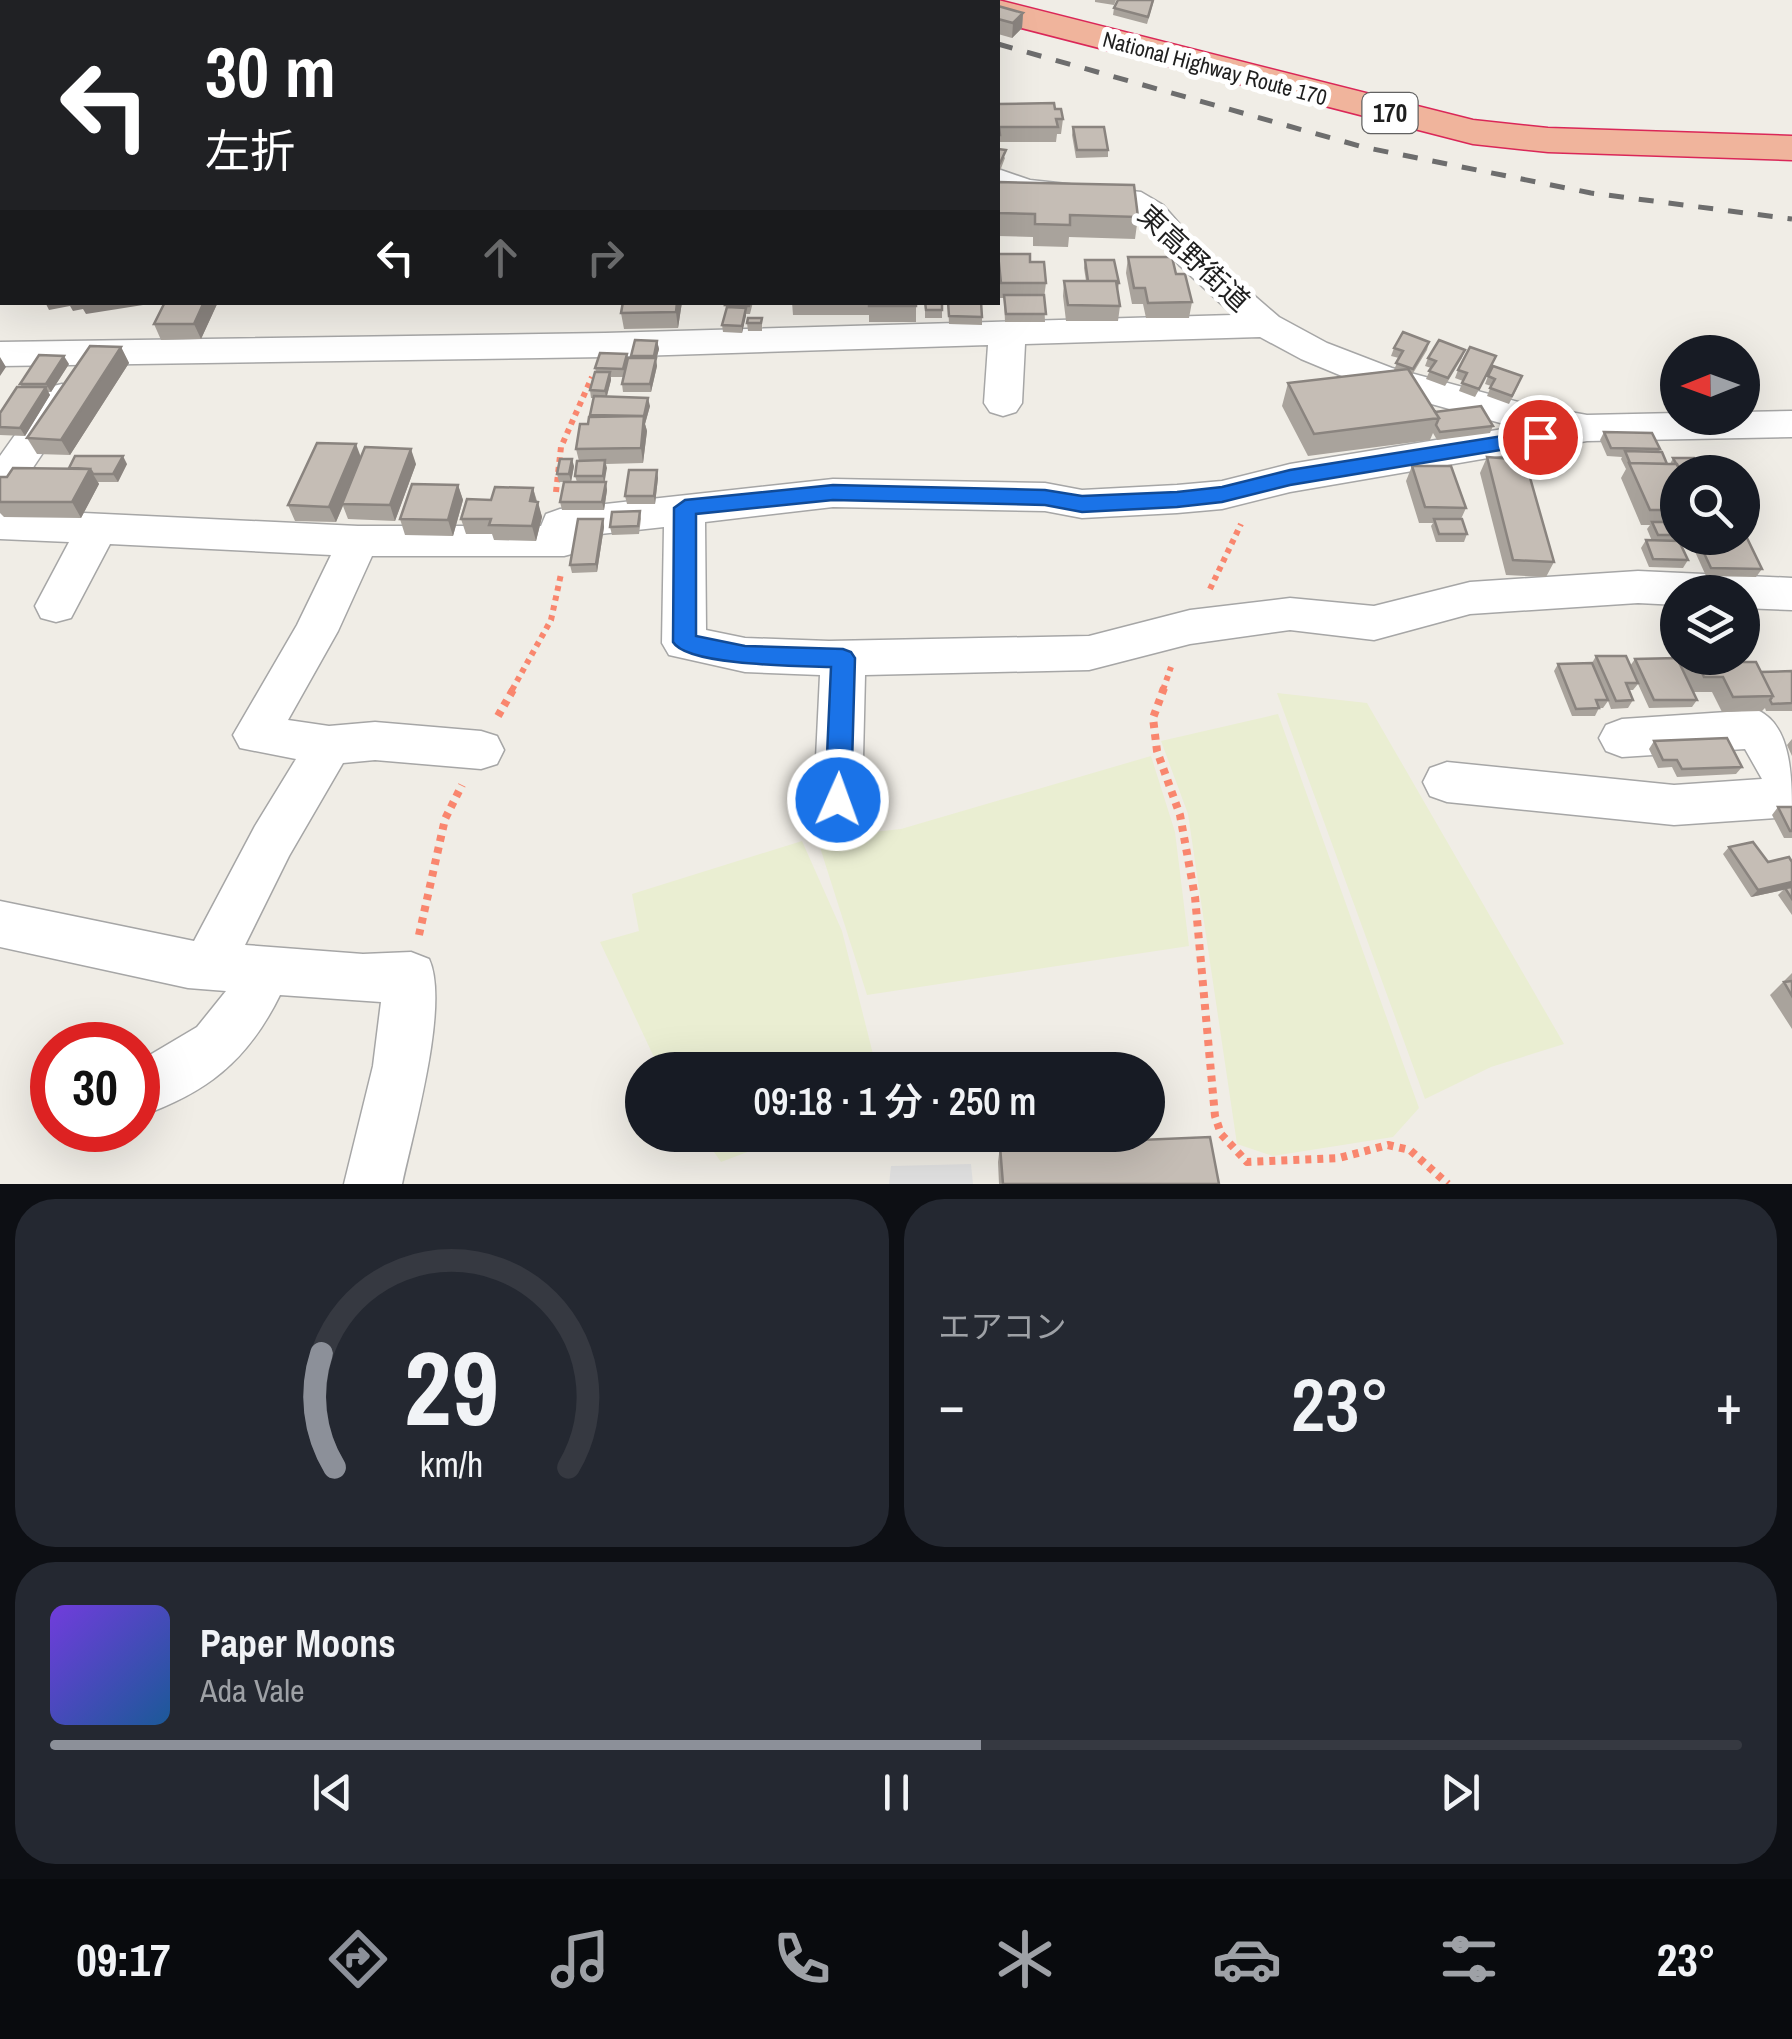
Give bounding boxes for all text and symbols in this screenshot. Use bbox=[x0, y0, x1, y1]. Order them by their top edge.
street label: National Highway Route 170 bbox=[1100, 24, 1330, 112]
text: 30 m bbox=[205, 25, 336, 119]
icon: left bbox=[40, 40, 170, 170]
road number: 170 bbox=[1362, 93, 1418, 133]
text: 左折 bbox=[205, 120, 295, 181]
street label: 東高野街道 bbox=[1130, 196, 1258, 320]
icon: left bbox=[368, 230, 423, 285]
icon: ahead bbox=[473, 230, 528, 285]
icon: right bbox=[578, 230, 633, 285]
north arrow bbox=[1660, 335, 1760, 435]
map controls bbox=[1660, 335, 1760, 675]
pin bbox=[1498, 395, 1583, 480]
icon: arrive bbox=[1513, 410, 1568, 465]
button: search bbox=[1660, 455, 1760, 555]
button: layers bbox=[1660, 575, 1760, 675]
position arrow bbox=[786, 748, 890, 852]
speed limit sign: 30 bbox=[30, 1022, 160, 1152]
text: 09:18 · 1 分 · 250 m bbox=[754, 1076, 1036, 1127]
text: エアコン bbox=[939, 1305, 1067, 1348]
text: 29 bbox=[404, 1317, 499, 1457]
text: 23° bbox=[1291, 1353, 1389, 1454]
text: − bbox=[939, 1367, 965, 1441]
text: + bbox=[1716, 1367, 1742, 1441]
text: km/h bbox=[420, 1440, 484, 1488]
text: Paper Moons bbox=[200, 1618, 396, 1669]
text: Ada Vale bbox=[200, 1669, 305, 1712]
icon: previous bbox=[305, 1765, 360, 1820]
icon: pause bbox=[869, 1765, 924, 1820]
icon: next bbox=[1433, 1765, 1488, 1820]
icon: directions bbox=[323, 1924, 393, 1994]
icon: music bbox=[545, 1924, 615, 1994]
icon: phone bbox=[767, 1924, 837, 1994]
icon: climate bbox=[990, 1924, 1060, 1994]
icon: car bbox=[1212, 1924, 1282, 1994]
icon: filters bbox=[1434, 1924, 1504, 1994]
text: 09:17 bbox=[76, 1929, 171, 1990]
text: 23° bbox=[1657, 1929, 1716, 1990]

